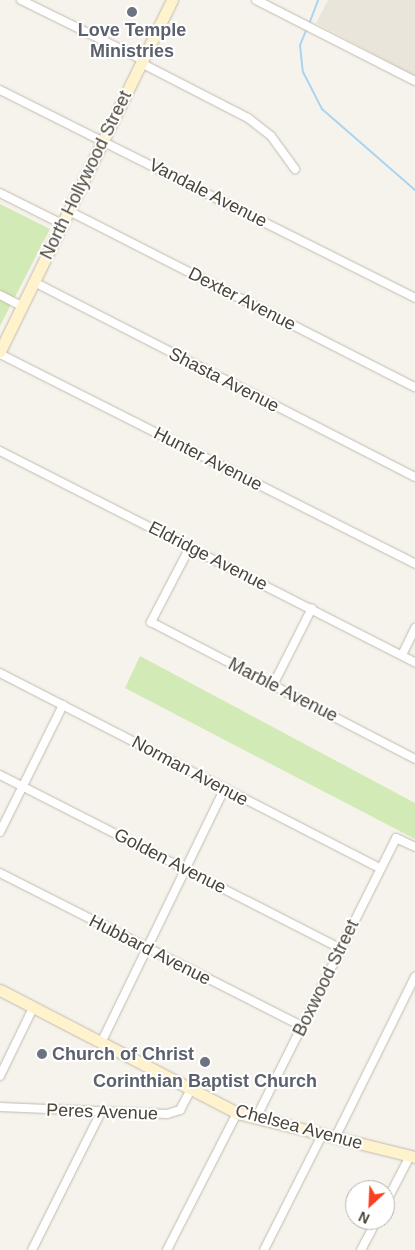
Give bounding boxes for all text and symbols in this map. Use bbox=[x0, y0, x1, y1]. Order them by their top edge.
marker: Love Temple Ministries bbox=[126, 6, 138, 18]
place label: Love Temple Ministries bbox=[78, 20, 186, 62]
street label: North Hollywood Street bbox=[36, 87, 136, 263]
street label: Vandale Avenue bbox=[145, 154, 271, 232]
street label: Dexter Avenue bbox=[184, 262, 300, 336]
street label: Shasta Avenue bbox=[165, 343, 283, 417]
street label: Hunter Avenue bbox=[150, 422, 266, 496]
street label: Eldridge Avenue bbox=[144, 516, 272, 596]
street label: Marble Avenue bbox=[224, 653, 342, 727]
street label: Norman Avenue bbox=[128, 731, 252, 811]
street label: Golden Avenue bbox=[110, 823, 230, 899]
street label: Hubbard Avenue bbox=[85, 910, 215, 990]
street label: Boxwood Street bbox=[288, 916, 364, 1040]
place label: Church of Christ bbox=[52, 1043, 194, 1065]
marker: Church of Christ bbox=[36, 1048, 48, 1060]
marker: Corinthian Baptist Church bbox=[199, 1056, 211, 1068]
place label: Corinthian Baptist Church bbox=[93, 1070, 317, 1092]
street label: Peres Avenue bbox=[45, 1099, 159, 1125]
street label: Chelsea Avenue bbox=[233, 1100, 365, 1154]
north arrow bbox=[345, 1180, 395, 1230]
text: N bbox=[356, 1208, 372, 1227]

